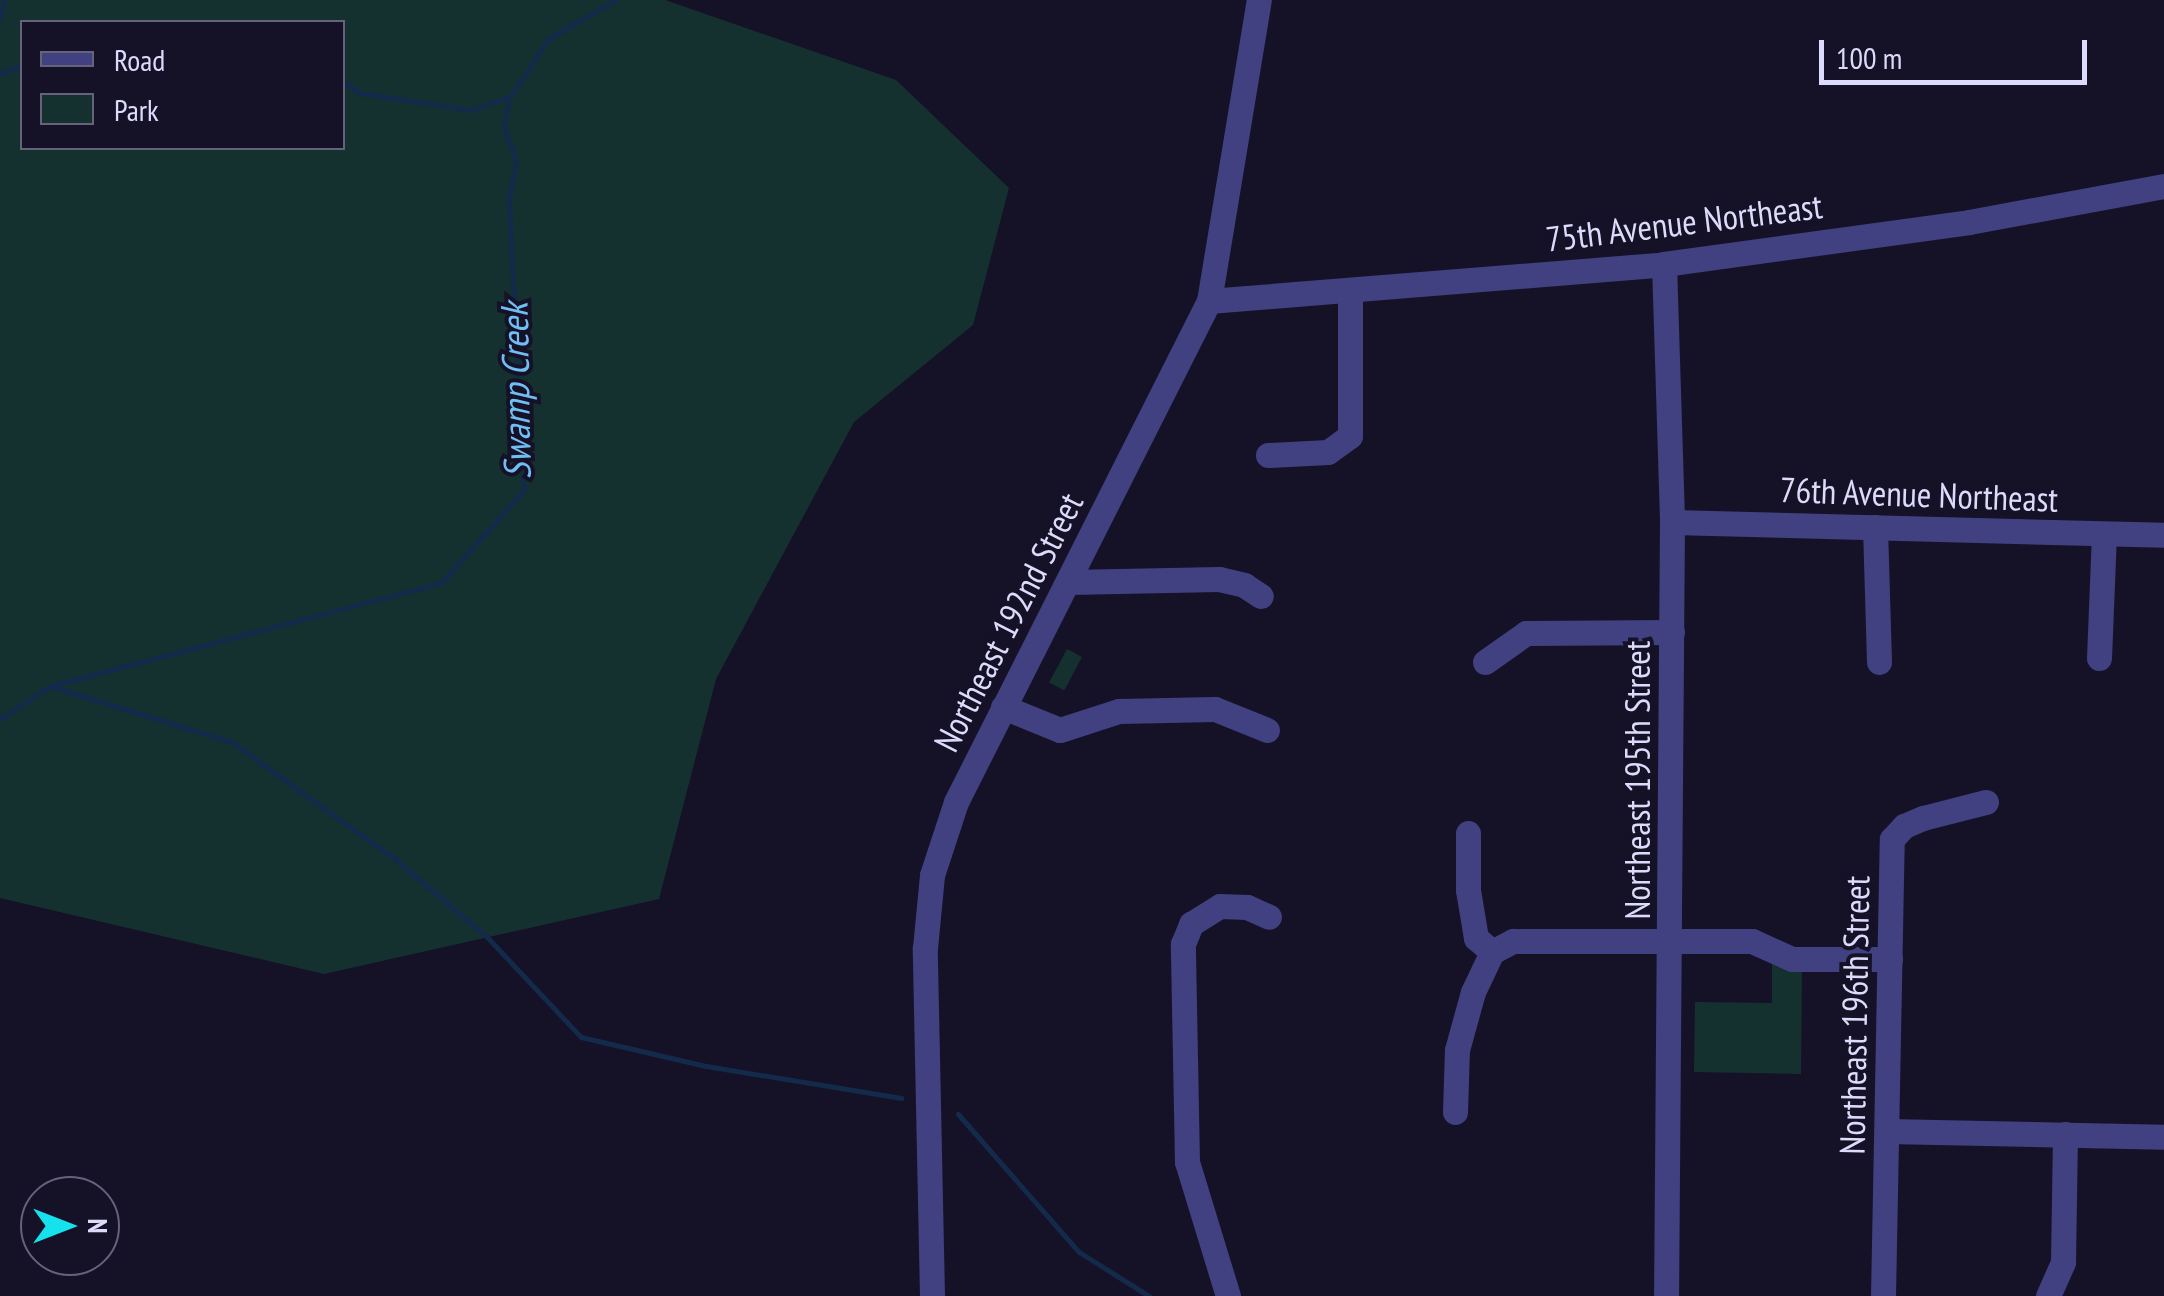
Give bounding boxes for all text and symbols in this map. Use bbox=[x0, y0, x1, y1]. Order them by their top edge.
legend bbox=[20, 20, 345, 150]
scale bar bbox=[1824, 20, 2092, 82]
text: 100 m bbox=[1836, 38, 1902, 77]
text: Road bbox=[114, 40, 165, 79]
text: Park bbox=[114, 90, 159, 129]
street label: 75th Avenue Northeast bbox=[1543, 184, 1825, 260]
water label: Swamp Creek bbox=[491, 302, 539, 480]
street label: 76th Avenue Northeast bbox=[1779, 468, 2059, 520]
street label: Northeast 192nd Street bbox=[925, 486, 1091, 758]
street label: Northeast 195th Street bbox=[1616, 641, 1658, 919]
street label: Northeast 196th Street bbox=[1831, 875, 1877, 1155]
north arrow bbox=[20, 1176, 120, 1276]
text: N bbox=[80, 1218, 117, 1234]

